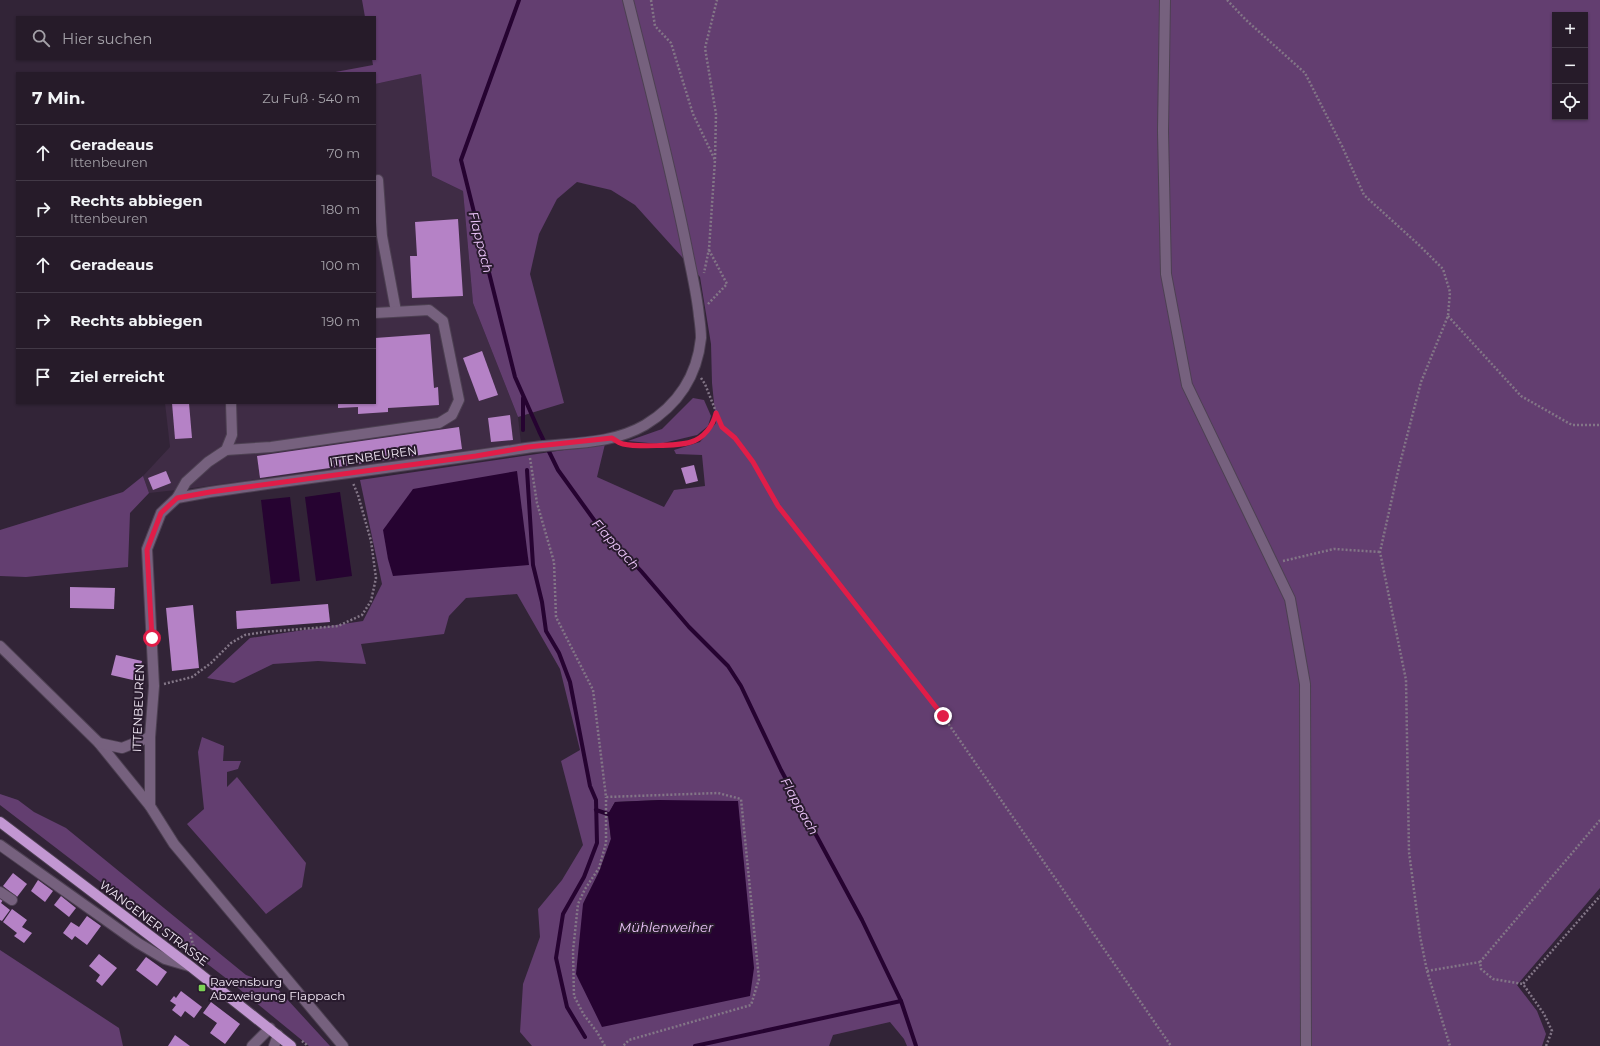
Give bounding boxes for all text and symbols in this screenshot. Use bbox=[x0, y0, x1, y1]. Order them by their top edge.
map controls bbox=[1552, 12, 1588, 120]
button: + bbox=[1552, 12, 1588, 48]
search box bbox=[16, 16, 376, 60]
icon: search bbox=[30, 27, 52, 49]
text: Hier suchen bbox=[62, 29, 152, 48]
button: − bbox=[1552, 48, 1588, 84]
button: locate bbox=[1552, 84, 1588, 120]
text: 7 Min. bbox=[32, 88, 85, 108]
text: Zu Fuß · 540 m bbox=[262, 90, 360, 106]
text: Geradeaus bbox=[70, 135, 153, 154]
icon: ahead bbox=[32, 142, 54, 164]
text: 70 m bbox=[327, 145, 360, 161]
text: Ittenbeuren bbox=[70, 154, 148, 170]
text: Rechts abbiegen bbox=[70, 191, 203, 210]
icon: right bbox=[32, 198, 54, 220]
text: 180 m bbox=[321, 201, 360, 217]
text: Ittenbeuren bbox=[70, 210, 148, 226]
water label: Flappach bbox=[466, 210, 496, 274]
icon: ahead bbox=[32, 254, 54, 276]
text: Geradeaus bbox=[70, 255, 153, 274]
text: 100 m bbox=[321, 257, 360, 273]
icon: right bbox=[32, 310, 54, 332]
text: Rechts abbiegen bbox=[70, 311, 203, 330]
text: 190 m bbox=[322, 313, 360, 329]
icon: arrive bbox=[32, 366, 54, 388]
text: Ziel erreicht bbox=[70, 367, 165, 386]
street label: ITTENBEUREN bbox=[328, 442, 418, 470]
water label: Flappach bbox=[589, 515, 643, 573]
route start bbox=[143, 629, 161, 647]
street label: ITTENBEUREN bbox=[129, 664, 147, 752]
route end bbox=[934, 707, 952, 725]
water label: Flappach bbox=[778, 775, 822, 837]
street label: WANGENER STRASSE bbox=[97, 877, 211, 969]
water label: Mühlenweiher bbox=[619, 919, 714, 935]
place label: Ravensburg Abzweigung Flappach bbox=[210, 974, 345, 1003]
marker: Ravensburg Abzweigung Flappach bbox=[197, 983, 207, 993]

